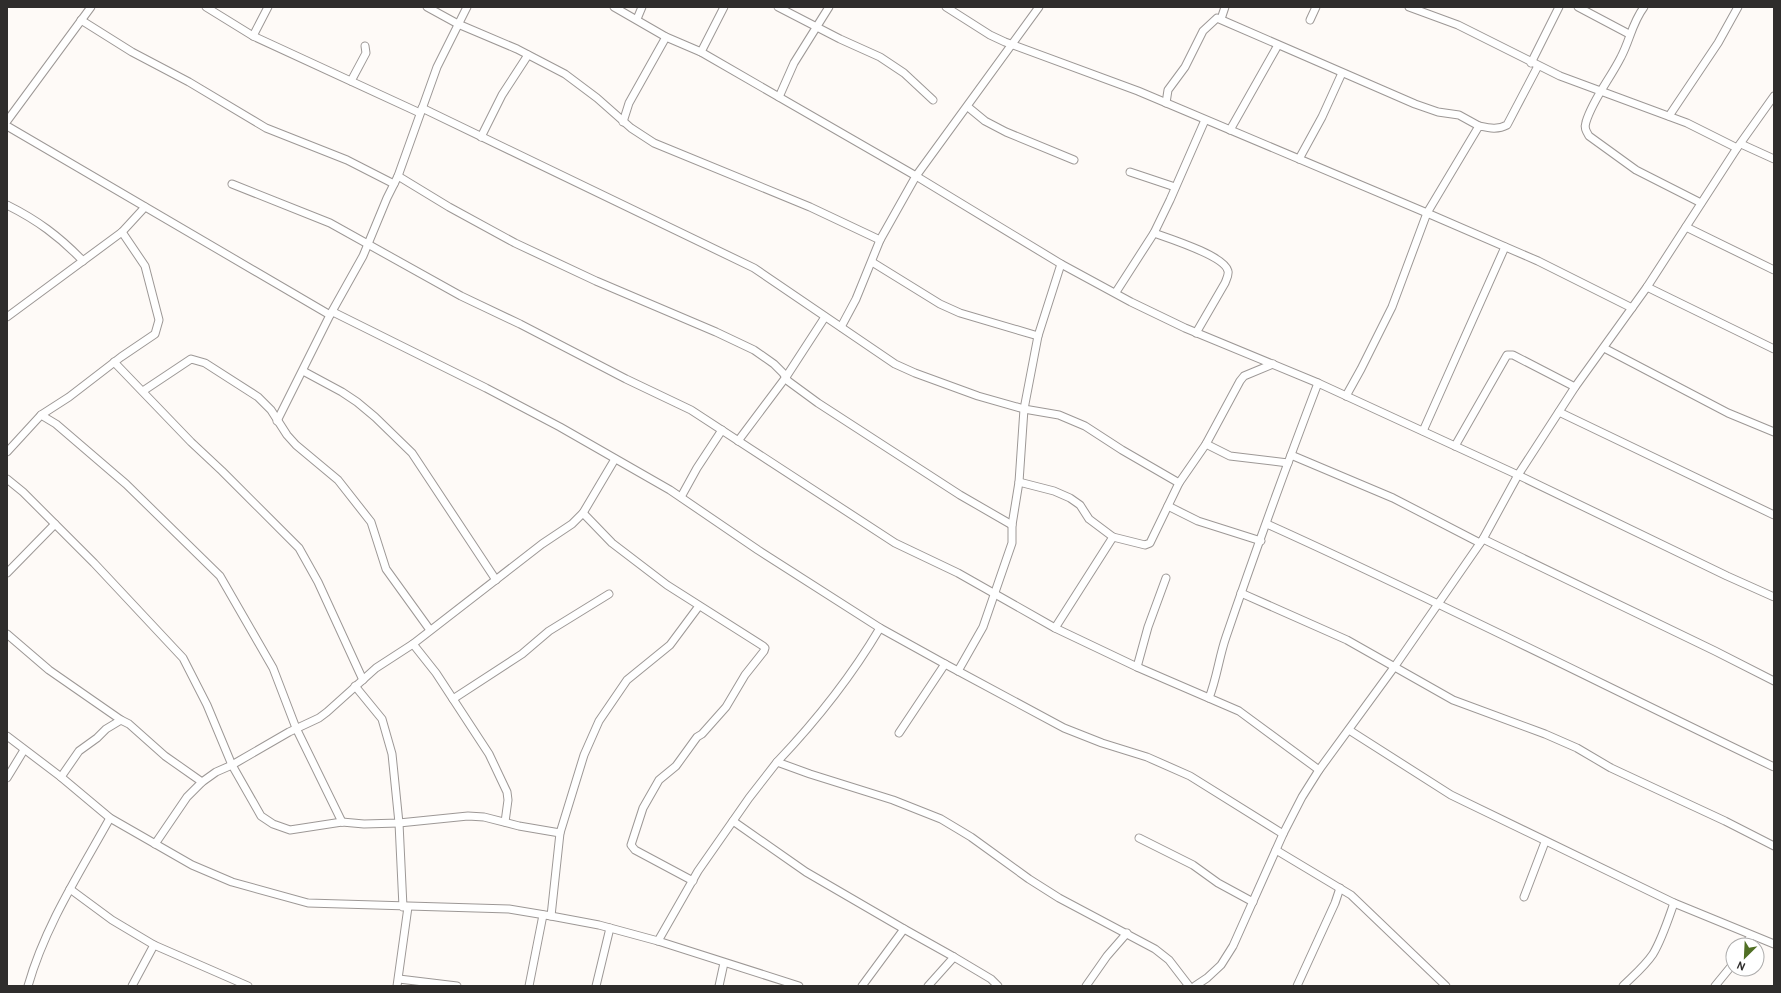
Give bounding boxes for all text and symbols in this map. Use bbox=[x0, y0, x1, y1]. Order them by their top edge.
north arrow bbox=[1725, 937, 1765, 977]
text: N bbox=[1735, 957, 1748, 973]

